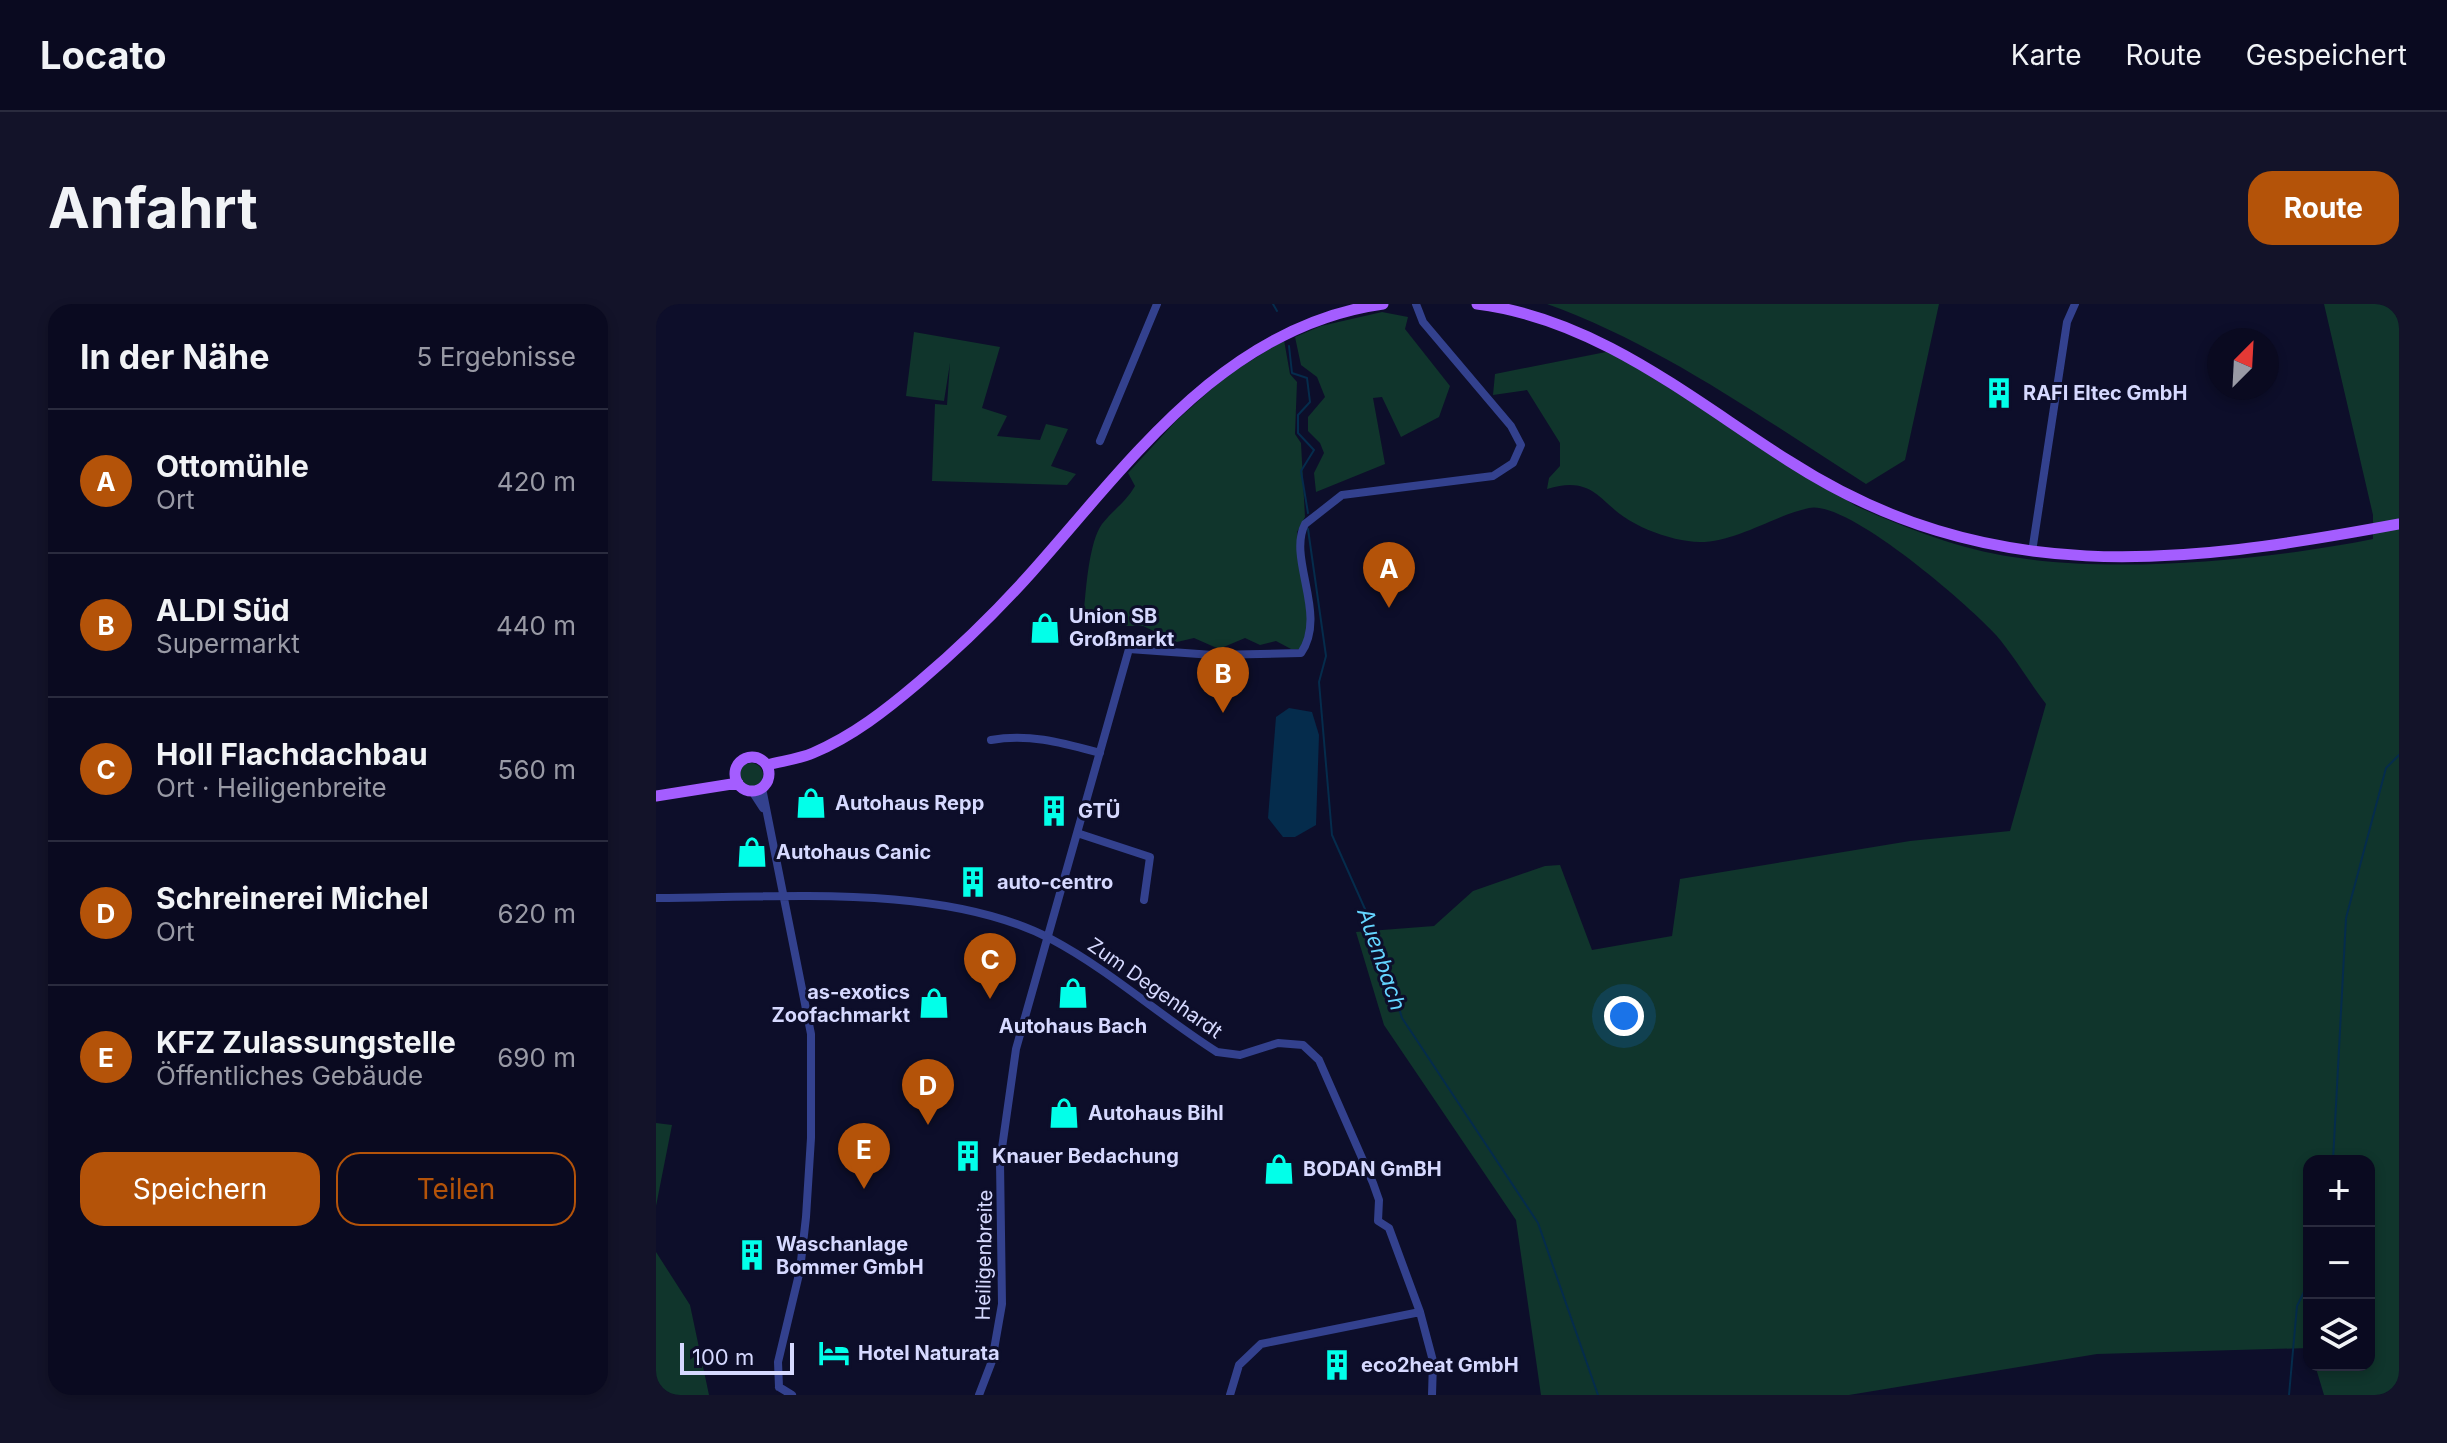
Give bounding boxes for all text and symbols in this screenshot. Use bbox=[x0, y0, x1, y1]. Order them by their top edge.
text: Locato bbox=[40, 32, 166, 78]
text: Karte bbox=[2011, 38, 2082, 72]
text: Route bbox=[2126, 38, 2202, 72]
text: Gespeichert bbox=[2246, 38, 2407, 72]
button: Route bbox=[2248, 171, 2399, 245]
text: Anfahrt bbox=[48, 174, 258, 242]
north arrow bbox=[2207, 328, 2279, 400]
text: In der Nähe bbox=[80, 336, 269, 377]
text: 5 Ergebnisse bbox=[417, 341, 576, 372]
building icon: RAFI Eltec GmbH bbox=[1982, 376, 2016, 410]
place label: RAFI Eltec GmbH bbox=[2023, 381, 2187, 405]
text: Ottomühle bbox=[156, 448, 309, 484]
text: A bbox=[96, 466, 116, 497]
text: 420 m bbox=[497, 466, 576, 497]
text: Ort bbox=[156, 484, 195, 515]
pin: A bbox=[1363, 542, 1415, 608]
text: ALDI Süd bbox=[156, 592, 290, 628]
place label: Union SB Großmarkt bbox=[1069, 604, 1174, 651]
text: B bbox=[97, 610, 115, 641]
text: 440 m bbox=[496, 610, 576, 641]
shop icon: Union SB Großmarkt bbox=[1028, 611, 1062, 645]
text: Supermarkt bbox=[156, 628, 300, 659]
pin: B bbox=[1197, 647, 1249, 713]
text: Holl Flachdachbau bbox=[156, 736, 428, 772]
text: C bbox=[96, 754, 116, 785]
text: 560 m bbox=[498, 754, 576, 785]
text: Ort · Heiligenbreite bbox=[156, 772, 387, 803]
shop icon: Autohaus Repp bbox=[794, 786, 828, 820]
place label: Autohaus Repp bbox=[835, 791, 984, 815]
building icon: GTÜ bbox=[1037, 794, 1071, 828]
place label: GTÜ bbox=[1078, 799, 1120, 823]
shop icon: Autohaus Canic bbox=[735, 835, 769, 869]
place label: Autohaus Canic bbox=[776, 840, 931, 864]
building icon: auto-centro bbox=[956, 865, 990, 899]
place label: auto-centro bbox=[997, 870, 1113, 894]
text: Schreinerei Michel bbox=[156, 880, 429, 916]
text: D bbox=[97, 898, 115, 929]
text: 620 m bbox=[498, 898, 576, 929]
water label: Auenbach bbox=[1352, 903, 1412, 1014]
text: Ort bbox=[156, 916, 195, 947]
pin: C bbox=[964, 933, 1016, 999]
street label: Zum Degenhardt bbox=[1083, 933, 1227, 1044]
shop icon: Autohaus Bach bbox=[1056, 976, 1090, 1010]
place label: as-exotics Zoofachmarkt bbox=[772, 980, 910, 1027]
shop icon: as-exotics Zoofachmarkt bbox=[917, 986, 951, 1020]
your location bbox=[1604, 996, 1644, 1036]
place label: Autohaus Bach bbox=[999, 1014, 1147, 1038]
text: KFZ Zulassungstelle bbox=[156, 1024, 456, 1060]
text: E bbox=[98, 1042, 114, 1073]
text: 690 m bbox=[497, 1042, 576, 1073]
pin: D bbox=[902, 1059, 954, 1125]
text: Öffentliches Gebäude bbox=[156, 1060, 423, 1091]
shop icon: Autohaus Bihl bbox=[1047, 1096, 1081, 1130]
place label: Autohaus Bihl bbox=[1088, 1101, 1224, 1125]
pin: E bbox=[838, 1123, 890, 1189]
building icon: Knauer Bedachung bbox=[951, 1139, 985, 1173]
place label: Knauer Bedachung bbox=[992, 1144, 1179, 1168]
button: Speichern bbox=[80, 1152, 320, 1226]
button: Teilen bbox=[336, 1152, 576, 1226]
shop icon: BODAN GmBH bbox=[1262, 1152, 1296, 1186]
map controls bbox=[2303, 1155, 2375, 1371]
button: + bbox=[2303, 1155, 2375, 1227]
place label: BODAN GmBH bbox=[1303, 1157, 1442, 1181]
street label: Heiligenbreite bbox=[971, 1189, 997, 1321]
button: − bbox=[2303, 1227, 2375, 1299]
place label: Waschanlage Bommer GmbH bbox=[776, 1232, 924, 1279]
building icon: Waschanlage Bommer GmbH bbox=[735, 1238, 769, 1272]
button: layers bbox=[2303, 1299, 2375, 1371]
hotel icon: Hotel Naturata bbox=[817, 1336, 851, 1370]
scale bar bbox=[680, 1339, 794, 1375]
place label: Hotel Naturata bbox=[858, 1341, 1000, 1365]
text: 100 m bbox=[692, 1344, 754, 1370]
building icon: eco2heat GmbH bbox=[1320, 1348, 1354, 1382]
place label: eco2heat GmbH bbox=[1361, 1353, 1519, 1377]

